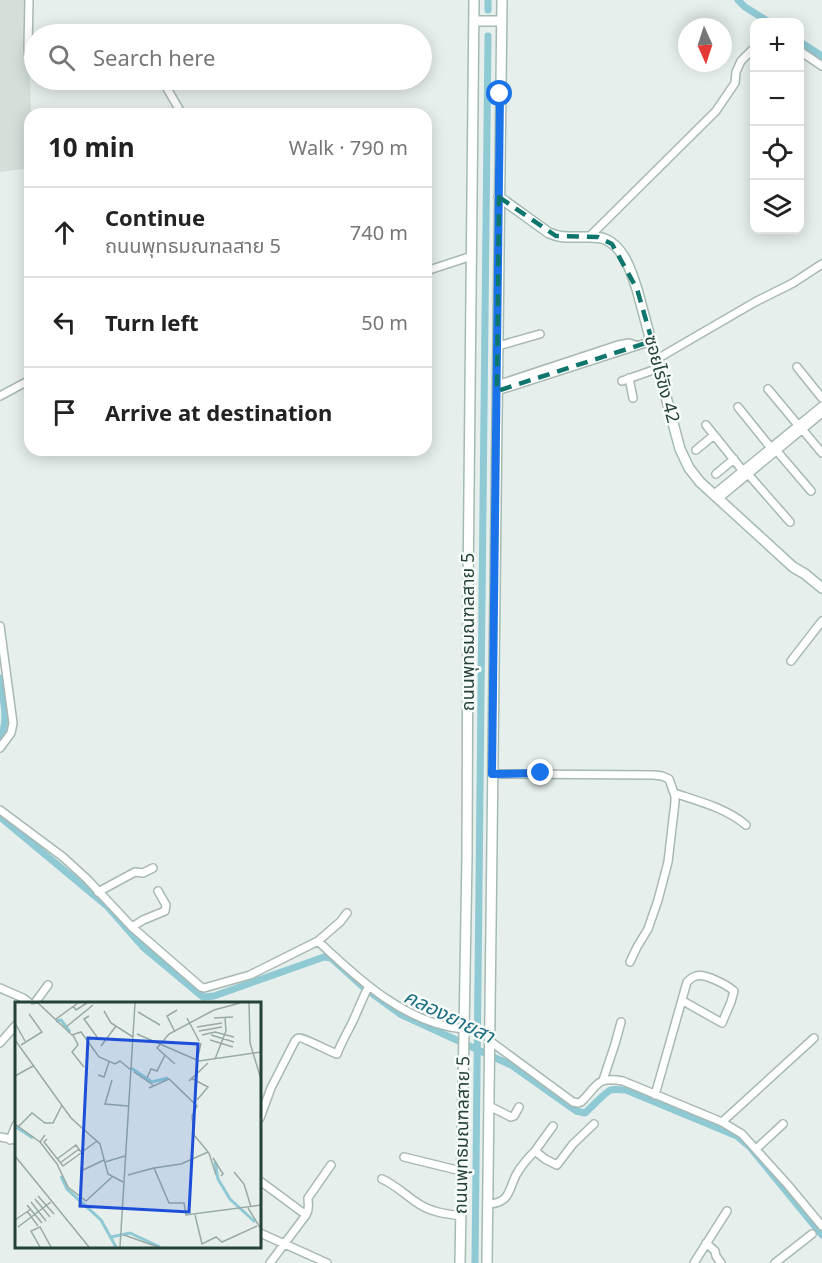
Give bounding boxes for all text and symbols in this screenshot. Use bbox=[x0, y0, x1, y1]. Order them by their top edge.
north arrow bbox=[678, 18, 732, 72]
map controls bbox=[750, 18, 804, 234]
button: + bbox=[750, 18, 804, 72]
search box bbox=[24, 24, 432, 90]
icon: search bbox=[45, 41, 78, 74]
text: Search here bbox=[93, 42, 215, 72]
button: − bbox=[750, 72, 804, 126]
route start bbox=[486, 80, 512, 106]
button: locate bbox=[750, 126, 804, 180]
text: 10 min bbox=[48, 129, 135, 165]
text: Walk · 790 m bbox=[289, 134, 408, 161]
button: layers bbox=[750, 180, 804, 234]
text: Continue bbox=[105, 202, 205, 232]
icon: ahead bbox=[48, 216, 81, 249]
text: 740 m bbox=[350, 219, 408, 246]
text: ถนนพุทธมณฑลสาย 5 bbox=[105, 232, 281, 259]
icon: left bbox=[48, 306, 81, 339]
text: Turn left bbox=[105, 307, 199, 337]
text: 50 m bbox=[361, 309, 408, 336]
street label: ซอยไร่ขิง 42 bbox=[640, 332, 686, 425]
icon: arrive bbox=[48, 396, 81, 429]
text: Arrive at destination bbox=[105, 397, 332, 427]
street label: ถนนพุทธมณฑลสาย 5 bbox=[455, 553, 479, 711]
route end bbox=[527, 759, 553, 785]
water label: คลองยายสา bbox=[400, 982, 500, 1049]
inset map bbox=[15, 1002, 261, 1248]
street label: ถนนพุทธมณฑลสาย 5 bbox=[448, 1056, 474, 1214]

